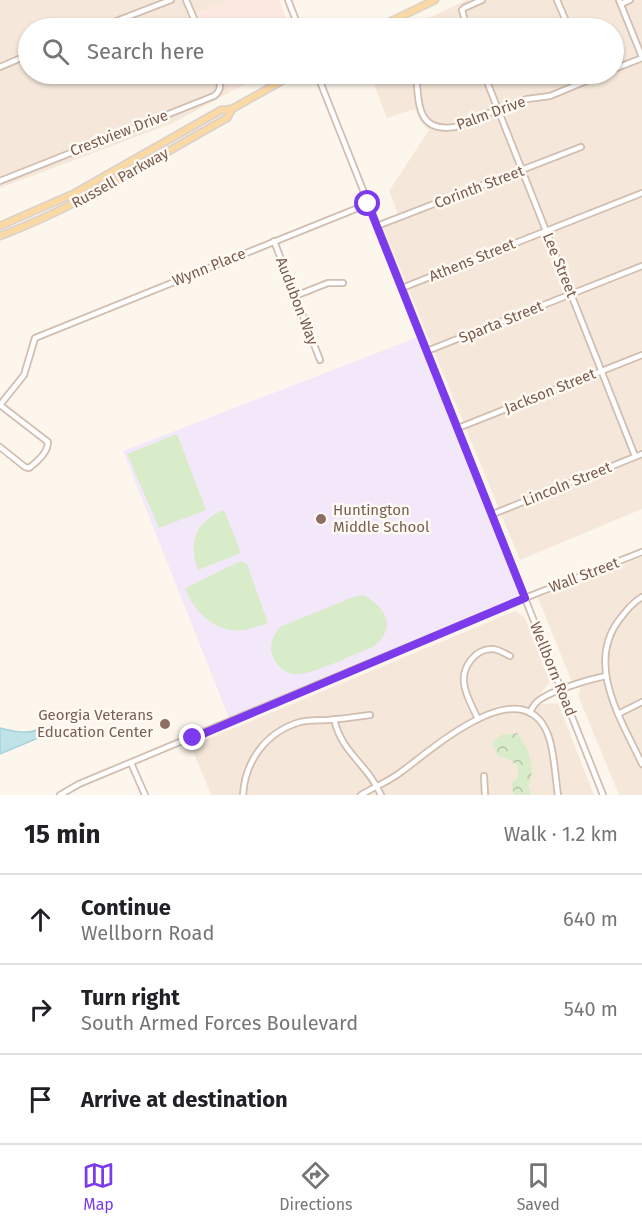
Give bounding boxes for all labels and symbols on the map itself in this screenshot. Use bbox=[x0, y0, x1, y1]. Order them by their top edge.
street label: Palm Drive bbox=[454, 92, 528, 134]
street label: Crestview Drive bbox=[67, 106, 171, 160]
street label: Russell Parkway bbox=[68, 144, 172, 212]
street label: Corinth Street bbox=[432, 161, 527, 212]
route start bbox=[354, 190, 380, 216]
street label: Lee Street bbox=[539, 230, 581, 300]
street label: Athens Street bbox=[426, 234, 518, 285]
street label: Wynn Place bbox=[170, 244, 248, 290]
street label: Audubon Way bbox=[272, 254, 322, 348]
street label: Sparta Street bbox=[456, 297, 546, 347]
street label: Jackson Street bbox=[502, 364, 599, 417]
street label: Lincoln Street bbox=[520, 458, 614, 510]
place label: Huntington Middle School bbox=[333, 501, 430, 536]
marker: Huntington Middle School bbox=[314, 512, 328, 526]
street label: Wall Street bbox=[547, 553, 622, 597]
street label: Wellborn Road bbox=[526, 619, 580, 719]
place label: Georgia Veterans Education Center bbox=[37, 706, 153, 741]
marker: Georgia Veterans Education Center bbox=[158, 717, 172, 731]
route end bbox=[179, 724, 205, 750]

